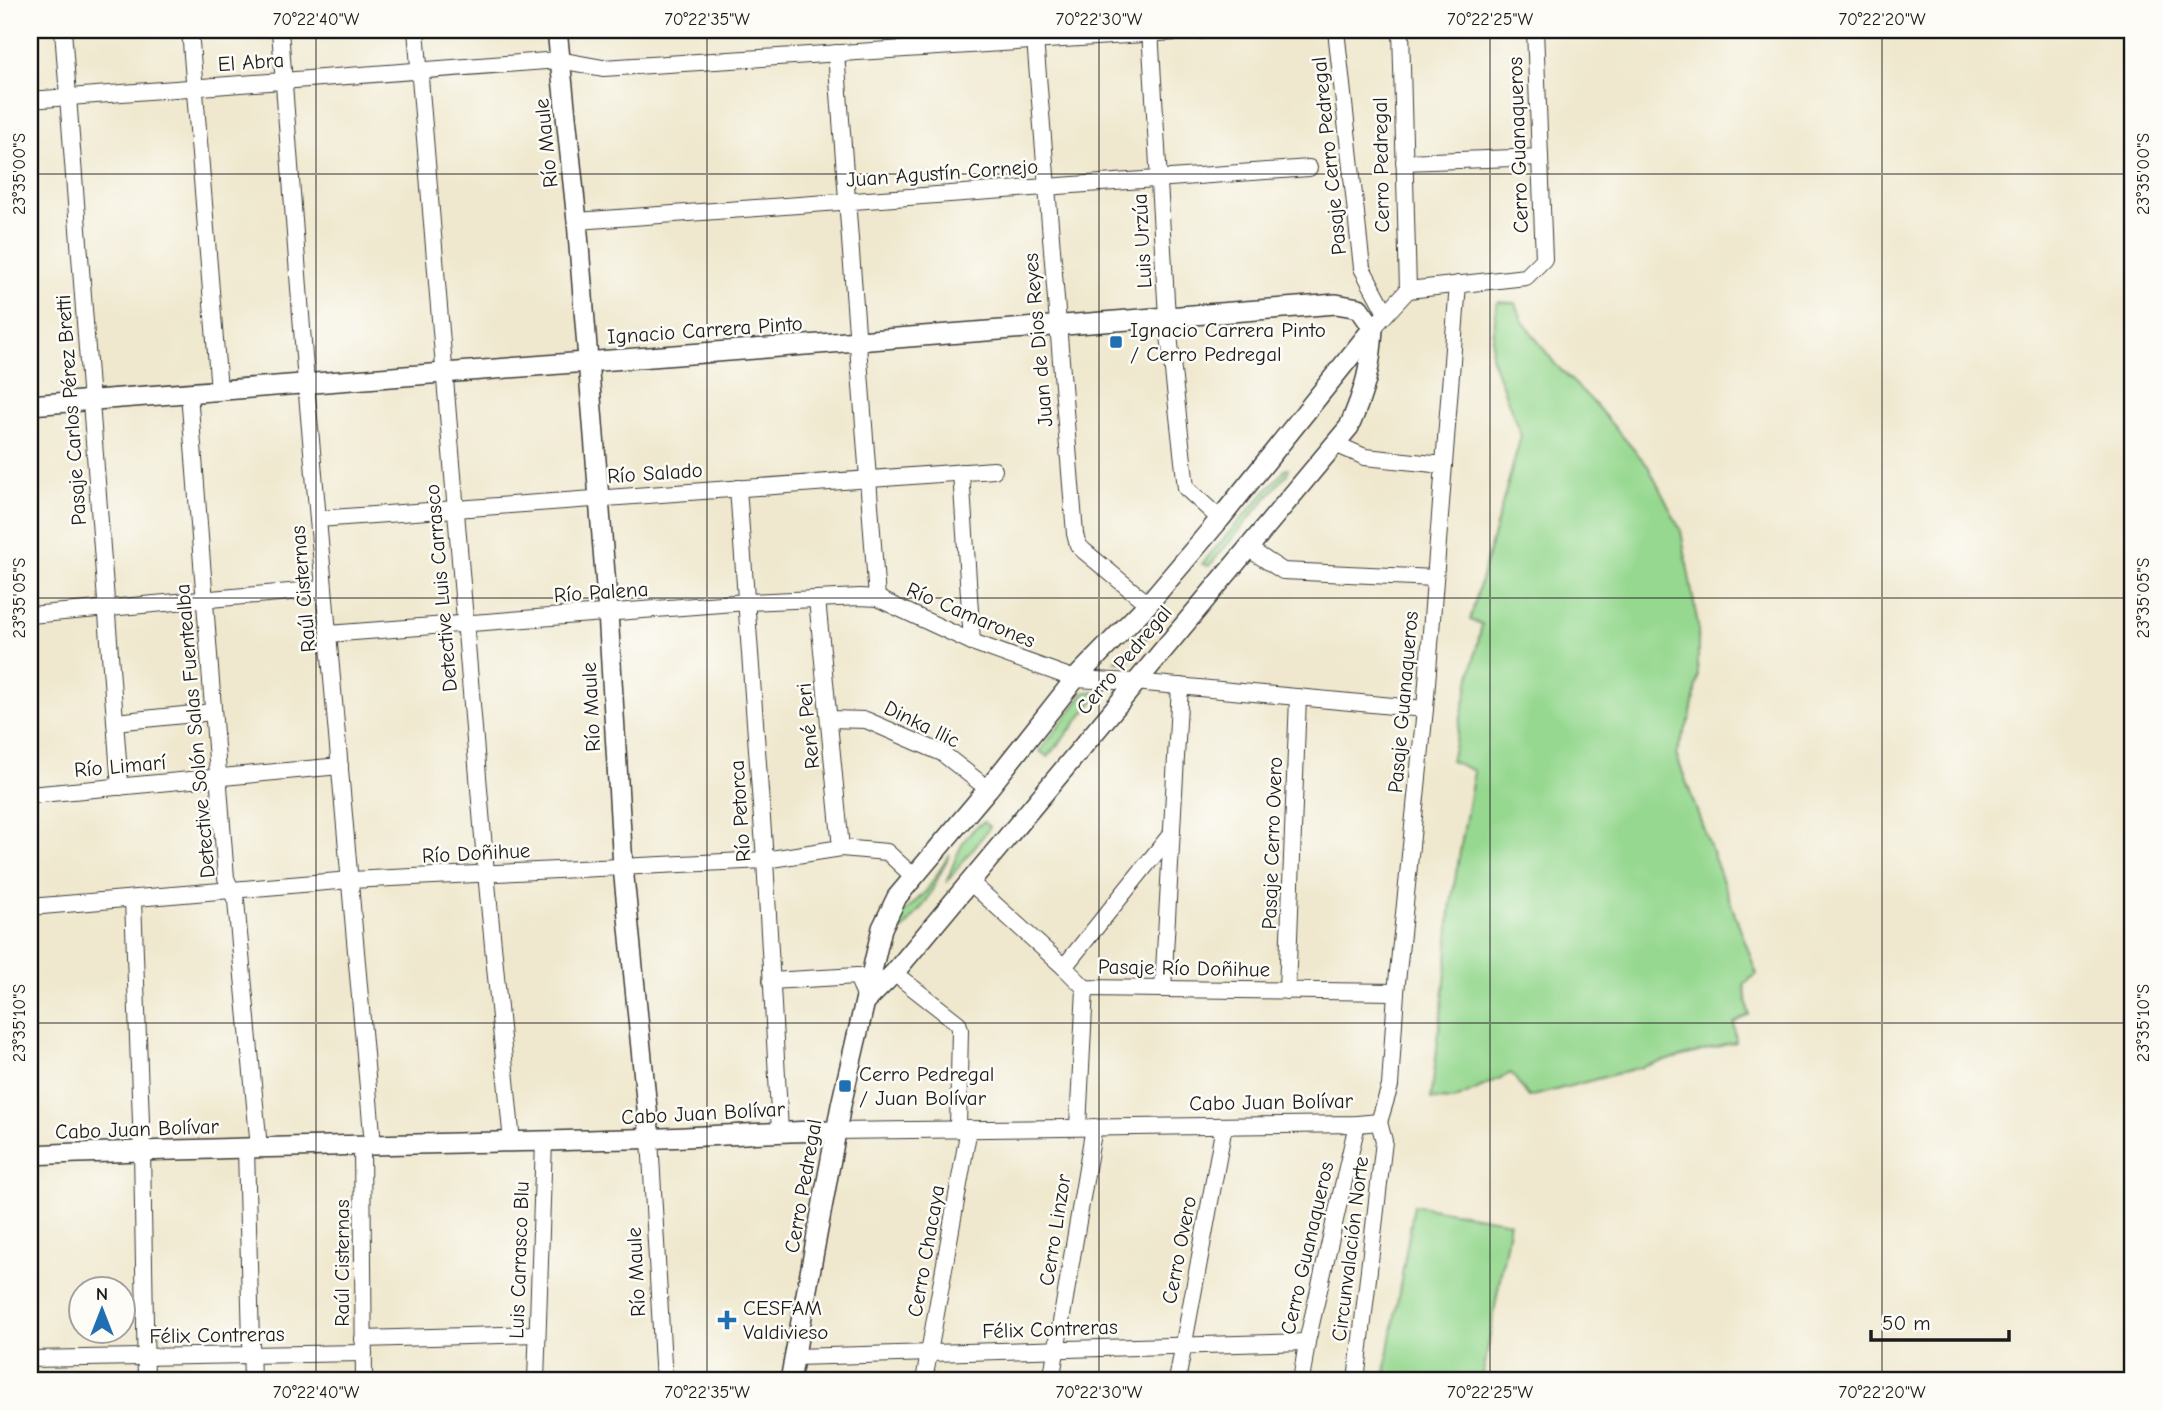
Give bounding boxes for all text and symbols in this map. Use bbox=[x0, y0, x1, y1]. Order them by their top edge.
text: 70°22'40"W bbox=[273, 9, 360, 30]
text: 70°22'35"W bbox=[664, 9, 750, 30]
text: 70°22'30"W bbox=[1056, 9, 1143, 30]
text: 70°22'25"W bbox=[1447, 9, 1533, 30]
text: 70°22'20"W bbox=[1838, 9, 1926, 30]
street label: El Abra bbox=[217, 48, 285, 76]
street label: Pasaje Cerro Pedregal bbox=[1307, 56, 1351, 256]
street label: Cerro Guanaqueros bbox=[1503, 56, 1533, 234]
street label: Río Maule bbox=[529, 97, 563, 189]
street label: Cerro Pedregal bbox=[1368, 97, 1394, 233]
text: 23°35'00"S bbox=[9, 133, 30, 215]
text: 23°35'00"S bbox=[2133, 133, 2154, 215]
street label: Juan Agustín Cornejo bbox=[845, 154, 1039, 192]
street label: Luis Urzúa bbox=[1128, 193, 1156, 289]
street label: Juan de Dios Reyes bbox=[1018, 252, 1058, 428]
street label: Pasaje Carlos Pérez Bretti bbox=[51, 294, 91, 526]
street label: Ignacio Carrera Pinto bbox=[607, 311, 803, 349]
place label: Ignacio Carrera Pinto / Cerro Pedregal bbox=[1130, 318, 1326, 366]
marker: Ignacio Carrera Pinto / Cerro Pedregal bbox=[1108, 334, 1124, 350]
street label: Río Salado bbox=[607, 458, 703, 488]
street label: Detective Luis Carrasco bbox=[420, 483, 462, 693]
street label: Raúl Cisternas bbox=[285, 525, 321, 653]
text: 23°35'05"S bbox=[9, 557, 30, 638]
text: 23°35'05"S bbox=[2133, 557, 2154, 638]
street label: Río Palena bbox=[553, 577, 649, 607]
street label: Río Camarones bbox=[903, 577, 1039, 653]
street label: Detective Solón Salas Fuentealba bbox=[170, 583, 220, 879]
street label: Cerro Pedregal bbox=[1071, 600, 1177, 720]
street label: Pasaje Guanaqueros bbox=[1383, 610, 1423, 794]
street label: Río Maule bbox=[577, 662, 605, 752]
street label: René Peri bbox=[792, 682, 824, 770]
street label: Dinka llic bbox=[880, 695, 964, 753]
street label: Río Limarí bbox=[73, 750, 167, 782]
street label: Pasaje Cerro Overo bbox=[1257, 756, 1287, 930]
street label: Río Petorca bbox=[724, 759, 756, 863]
street label: Río Doñihue bbox=[421, 838, 531, 868]
street label: Pasaje Río Doñihue bbox=[1098, 954, 1270, 982]
text: 23°35'10"S bbox=[9, 984, 30, 1062]
text: 23°35'10"S bbox=[2133, 984, 2154, 1062]
place label: Cerro Pedregal / Juan Bolívar bbox=[859, 1062, 994, 1110]
marker: Cerro Pedregal / Juan Bolívar bbox=[837, 1078, 853, 1094]
street label: Cabo Juan Bolívar bbox=[1189, 1089, 1354, 1115]
street label: Cabo Juan Bolívar bbox=[621, 1097, 786, 1129]
street label: Cabo Juan Bolívar bbox=[55, 1114, 220, 1144]
street label: Cerro Pedregal bbox=[779, 1117, 827, 1255]
street label: Circunvalación Norte bbox=[1327, 1155, 1373, 1343]
street label: Cerro Guanaqueros bbox=[1275, 1159, 1339, 1337]
street label: Cerro Linzor bbox=[1034, 1172, 1076, 1288]
street label: Luis Carrasco Blu bbox=[504, 1181, 534, 1339]
street label: Cerro Chacaya bbox=[903, 1183, 949, 1319]
street label: Cerro Overo bbox=[1157, 1194, 1201, 1306]
street label: Raúl Cisternas bbox=[330, 1199, 354, 1327]
street label: Río Maule bbox=[622, 1227, 650, 1317]
north arrow bbox=[66, 1274, 136, 1344]
text: N bbox=[96, 1283, 108, 1305]
place label: CESFAM Valdivieso bbox=[743, 1296, 828, 1344]
scale bar bbox=[1871, 1299, 2010, 1343]
marker: CESFAM Valdivieso bbox=[717, 1310, 737, 1330]
text: 50 m bbox=[1882, 1311, 1931, 1335]
street label: Félix Contreras bbox=[982, 1315, 1118, 1343]
street label: Félix Contreras bbox=[149, 1322, 285, 1348]
text: 70°22'40"W bbox=[273, 1382, 360, 1403]
text: 70°22'35"W bbox=[664, 1382, 750, 1403]
text: 70°22'30"W bbox=[1056, 1382, 1143, 1403]
text: 70°22'25"W bbox=[1447, 1382, 1533, 1403]
text: 70°22'20"W bbox=[1838, 1382, 1926, 1403]

